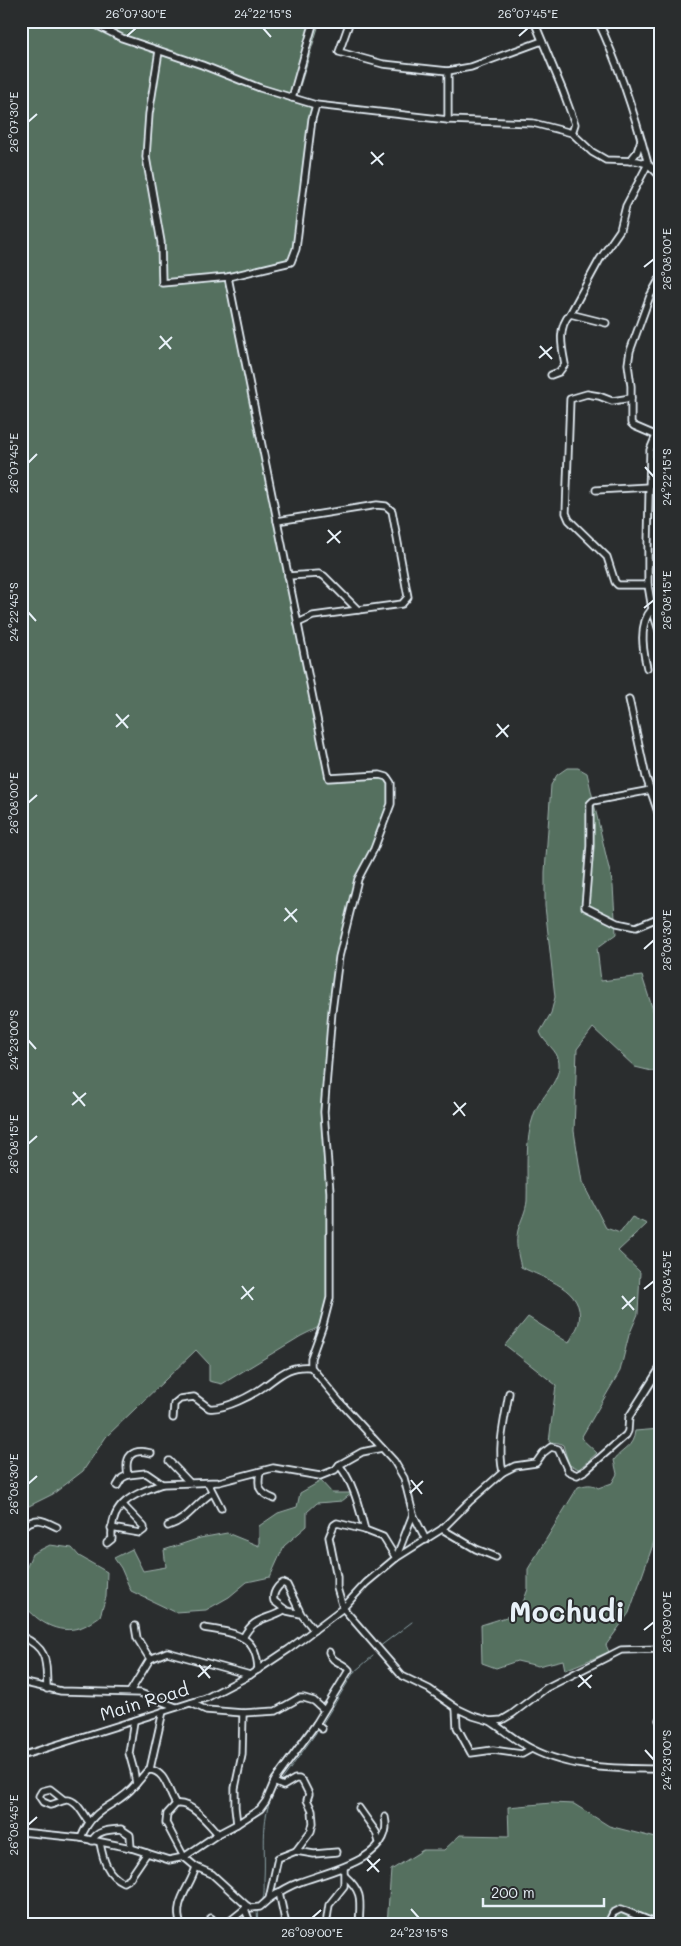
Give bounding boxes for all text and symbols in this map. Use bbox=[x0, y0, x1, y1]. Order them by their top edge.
text: 26°07'30"E bbox=[106, 5, 167, 21]
text: 24°22'15"S bbox=[234, 5, 292, 21]
text: 26°07'45"E bbox=[498, 5, 558, 21]
text: 26°07'30"E bbox=[5, 91, 21, 152]
text: 26°08'00"E bbox=[658, 228, 674, 290]
text: 26°07'45"E bbox=[5, 433, 21, 493]
text: 24°22'15"S bbox=[658, 448, 674, 506]
text: 26°08'15"E bbox=[658, 570, 674, 630]
text: 24°22'45"S bbox=[5, 582, 21, 642]
text: 26°08'00"E bbox=[5, 772, 21, 834]
text: 26°08'30"E bbox=[658, 909, 674, 971]
text: 24°23'00"S bbox=[5, 1010, 21, 1070]
text: 26°08'15"E bbox=[5, 1114, 21, 1174]
text: 26°08'45"E bbox=[658, 1250, 674, 1312]
text: 26°08'30"E bbox=[5, 1453, 21, 1515]
text: 26°09'00"E bbox=[658, 1591, 674, 1653]
district label: Mochudi bbox=[509, 1593, 625, 1629]
street label: Main Road bbox=[97, 1676, 191, 1726]
text: 24°23'00"S bbox=[658, 1730, 674, 1790]
text: 26°08'45"E bbox=[5, 1794, 21, 1856]
scale bar bbox=[483, 1876, 605, 1908]
text: 200 m bbox=[491, 1882, 535, 1902]
text: 26°09'00"E bbox=[281, 1924, 343, 1940]
text: 24°23'15"S bbox=[390, 1924, 448, 1940]

